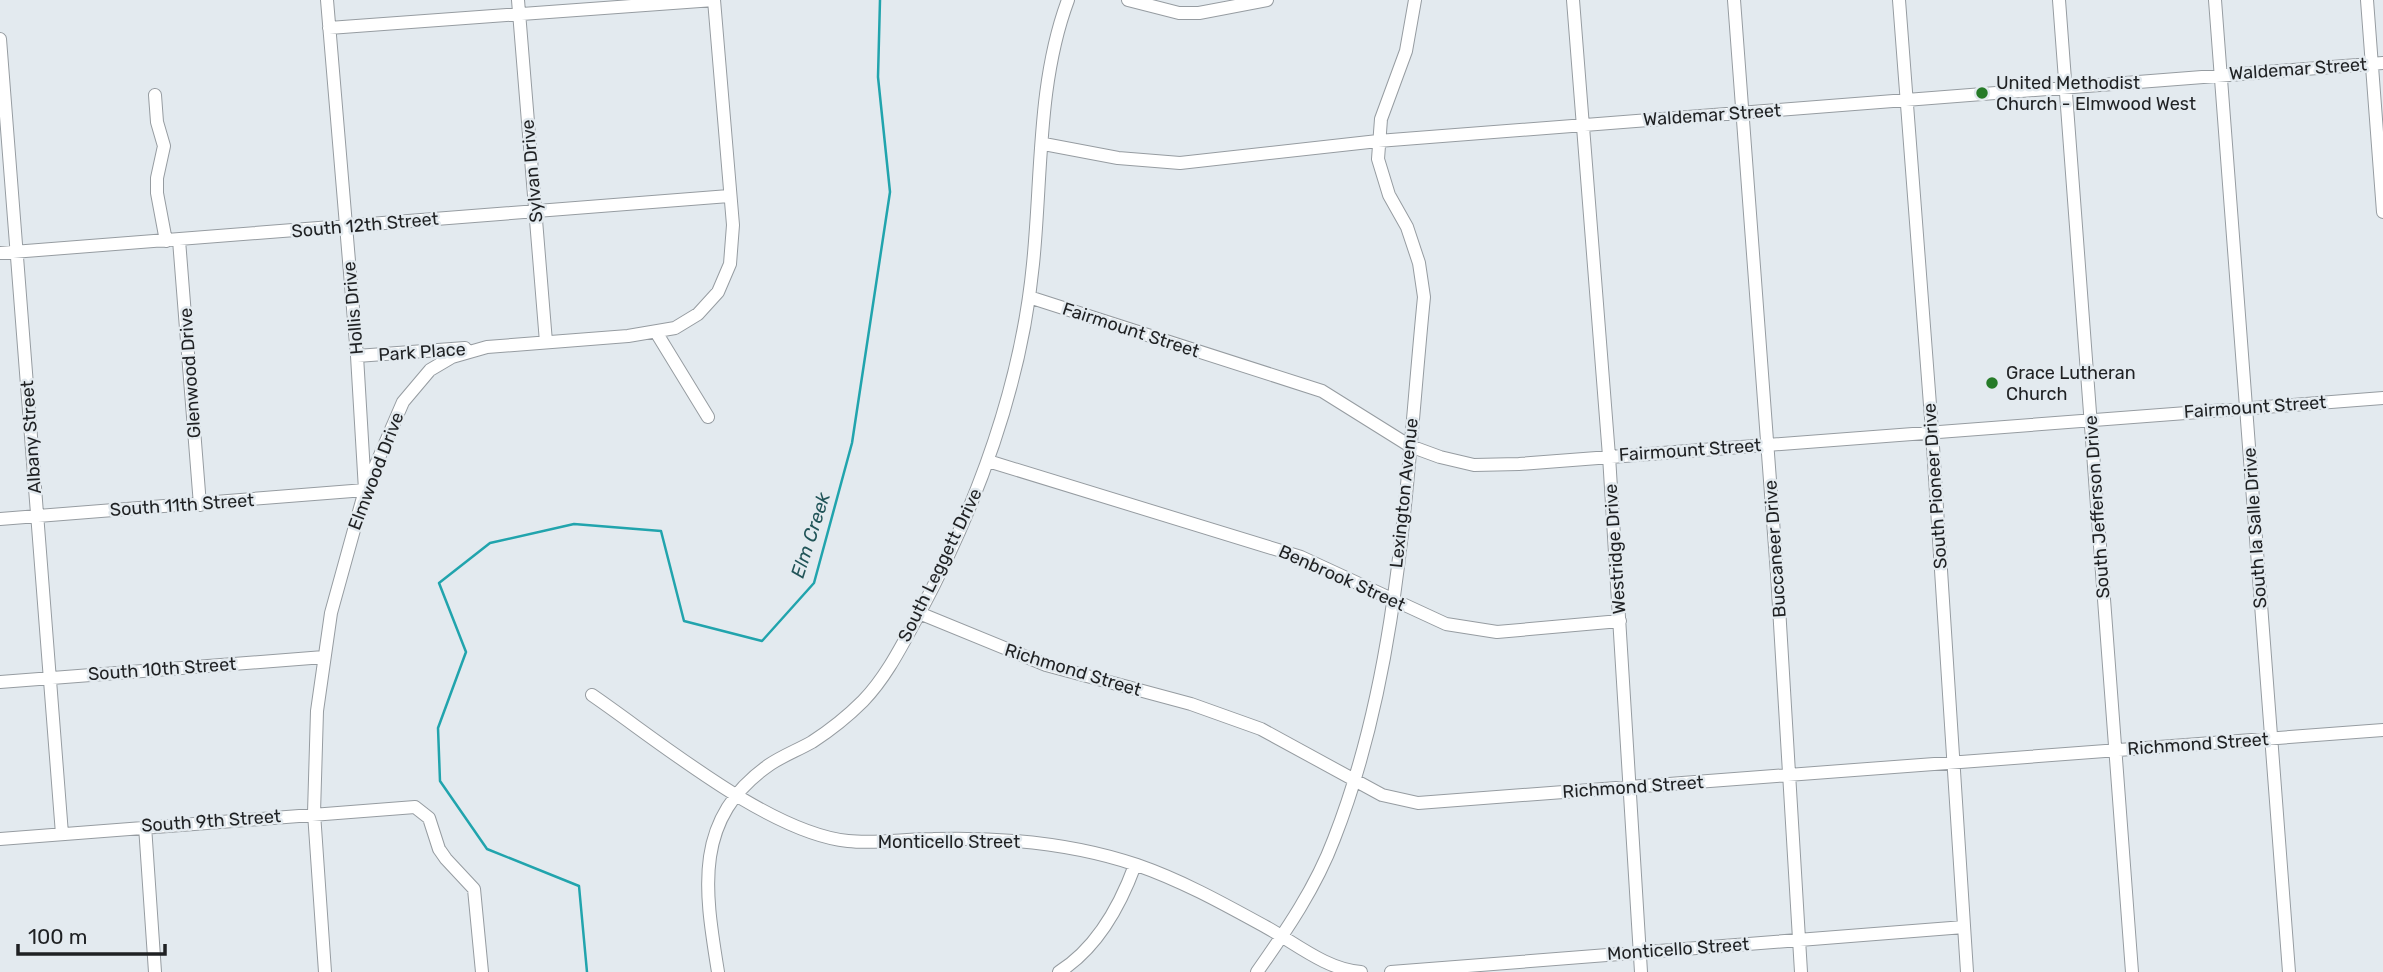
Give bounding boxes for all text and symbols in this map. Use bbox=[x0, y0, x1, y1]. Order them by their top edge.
street label: Waldemar Street bbox=[2228, 53, 2368, 85]
place label: United Methodist Church - Elmwood West bbox=[1996, 72, 2196, 115]
marker: United Methodist Church - Elmwood West bbox=[1974, 85, 1990, 101]
street label: Waldemar Street bbox=[1642, 99, 1782, 131]
street label: Sylvan Drive bbox=[517, 118, 547, 224]
street label: South 12th Street bbox=[291, 208, 439, 242]
street label: Hollis Drive bbox=[338, 261, 368, 355]
street label: Fairmount Street bbox=[1060, 298, 1202, 362]
street label: Glenwood Drive bbox=[174, 307, 206, 439]
street label: Park Place bbox=[378, 338, 466, 366]
place label: Grace Lutheran Church bbox=[2006, 362, 2136, 405]
marker: Grace Lutheran Church bbox=[1984, 375, 2000, 391]
street label: Albany Street bbox=[16, 380, 46, 494]
street label: Fairmount Street bbox=[2183, 391, 2327, 423]
street label: South Pioneer Drive bbox=[1918, 402, 1952, 570]
street label: Elmwood Drive bbox=[343, 409, 409, 533]
street label: South Jefferson Drive bbox=[2080, 415, 2114, 599]
street label: Lexington Avenue bbox=[1385, 417, 1423, 569]
street label: Fairmount Street bbox=[1618, 434, 1762, 466]
street label: South la Salle Drive bbox=[2238, 447, 2272, 609]
street label: Buccaneer Drive bbox=[1759, 479, 1791, 619]
street label: Westridge Drive bbox=[1599, 483, 1631, 615]
street label: South Leggett Drive bbox=[893, 485, 987, 645]
street label: South 11th Street bbox=[109, 489, 255, 521]
water label: Elm Creek bbox=[786, 489, 835, 581]
street label: Benbrook Street bbox=[1275, 540, 1409, 616]
street label: Richmond Street bbox=[1002, 639, 1144, 701]
street label: South 10th Street bbox=[87, 653, 237, 685]
street label: Richmond Street bbox=[2127, 728, 2269, 760]
street label: Richmond Street bbox=[1562, 771, 1704, 803]
street label: South 9th Street bbox=[140, 805, 282, 837]
street label: Monticello Street bbox=[878, 831, 1020, 853]
scale bar bbox=[18, 912, 164, 956]
text: 100 m bbox=[28, 924, 87, 949]
street label: Monticello Street bbox=[1606, 933, 1750, 965]

